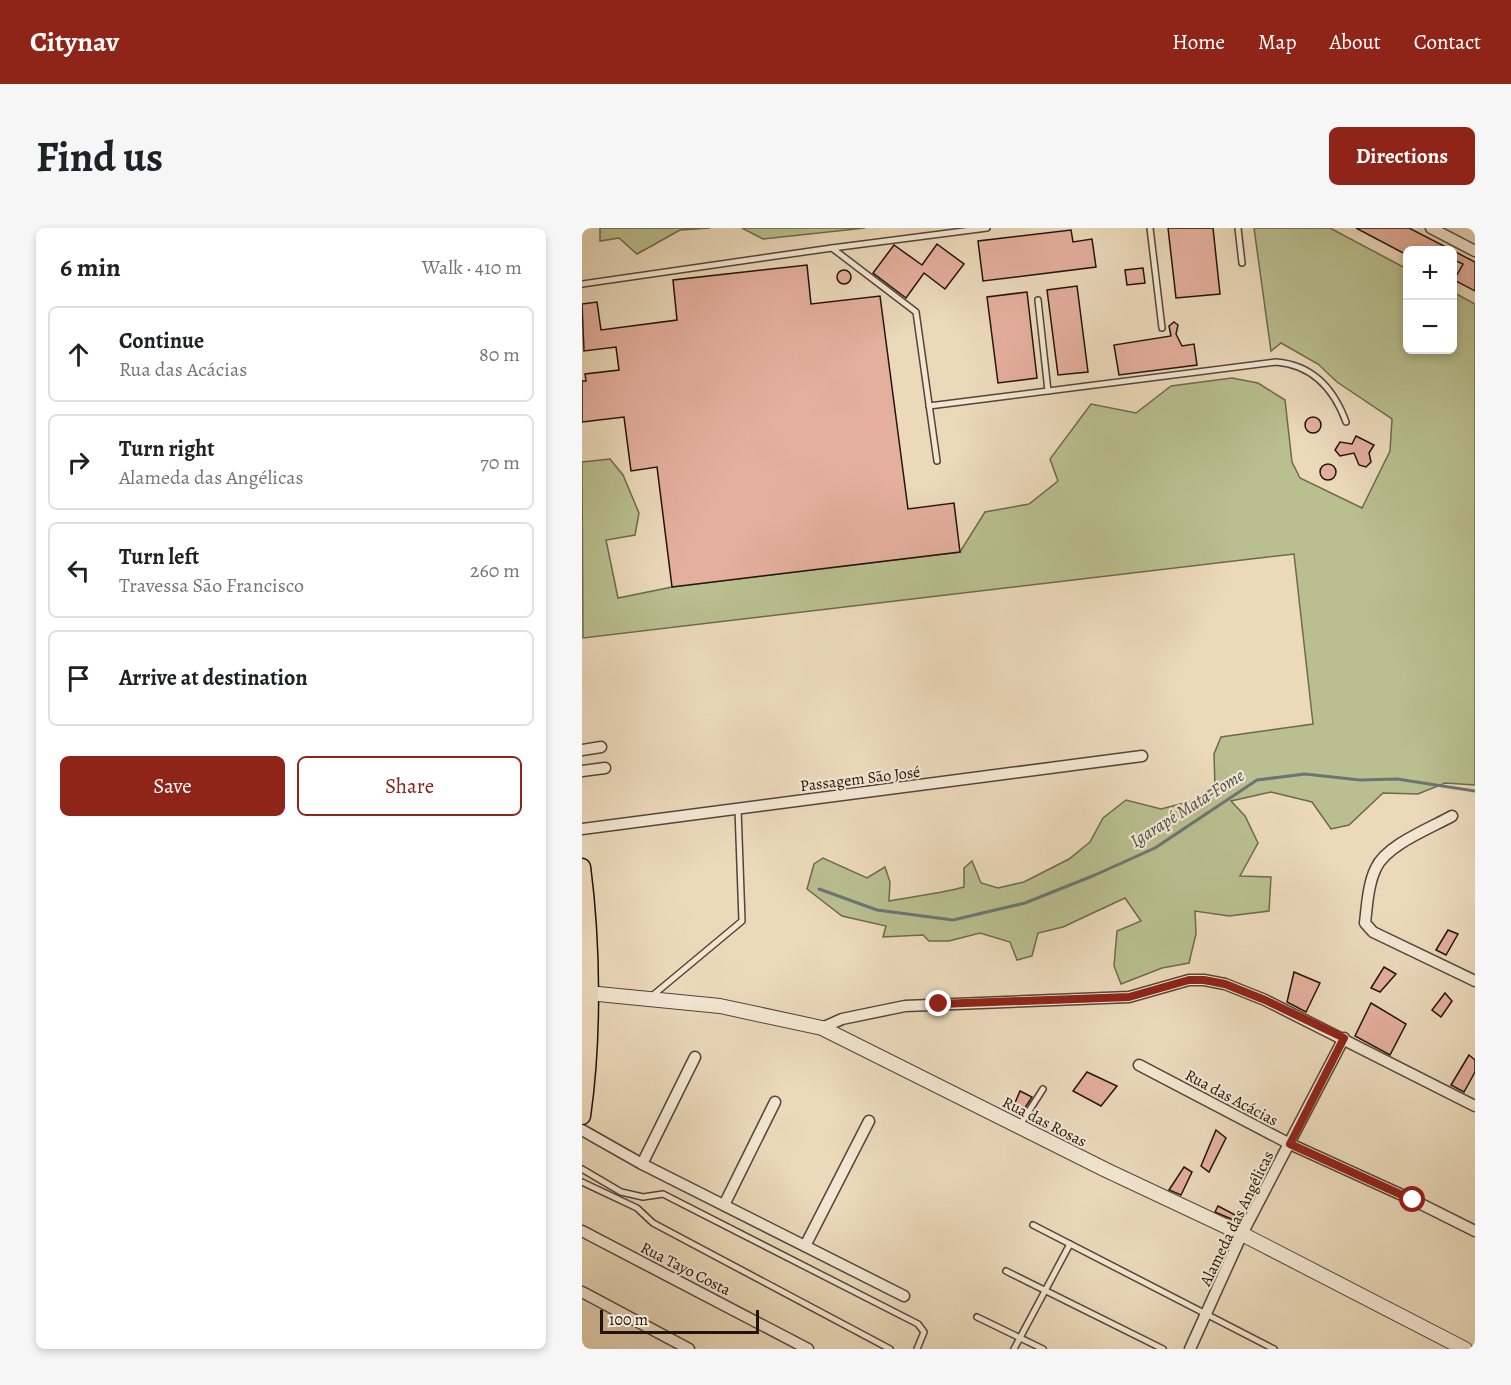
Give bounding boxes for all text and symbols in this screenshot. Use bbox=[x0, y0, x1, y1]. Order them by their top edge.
text: Citynav bbox=[30, 23, 119, 61]
text: Home bbox=[1172, 28, 1225, 56]
text: Map bbox=[1258, 28, 1296, 56]
text: About bbox=[1329, 28, 1381, 56]
text: Contact bbox=[1414, 28, 1481, 56]
button: Directions bbox=[1329, 127, 1475, 185]
text: Find us bbox=[36, 128, 163, 185]
map controls bbox=[1403, 246, 1457, 354]
button: + bbox=[1403, 246, 1457, 300]
text: 6 min bbox=[60, 250, 121, 285]
text: Walk · 410 m bbox=[422, 254, 522, 281]
button: − bbox=[1403, 300, 1457, 354]
text: Continue bbox=[119, 326, 204, 356]
icon: ahead bbox=[62, 338, 95, 371]
text: 80 m bbox=[479, 341, 520, 368]
text: Rua das Acácias bbox=[119, 356, 247, 383]
text: Turn right bbox=[119, 434, 215, 464]
icon: right bbox=[62, 446, 95, 479]
text: 70 m bbox=[480, 449, 520, 476]
text: Alameda das Angélicas bbox=[119, 464, 304, 491]
text: Turn left bbox=[119, 542, 199, 572]
icon: left bbox=[62, 554, 95, 587]
text: 260 m bbox=[470, 557, 520, 584]
text: Travessa São Francisco bbox=[119, 572, 304, 599]
icon: arrive bbox=[62, 662, 95, 695]
text: Arrive at destination bbox=[119, 663, 308, 693]
button: Save bbox=[60, 756, 285, 816]
button: Share bbox=[297, 756, 522, 816]
street label: Passagem São José bbox=[799, 761, 921, 797]
water label: Igarapé Mata-Fome bbox=[1125, 763, 1249, 853]
route end bbox=[925, 990, 951, 1016]
street label: Rua das Acácias bbox=[1181, 1064, 1282, 1132]
street label: Rua das Rosas bbox=[999, 1091, 1090, 1153]
street label: Alameda das Angélicas bbox=[1194, 1147, 1279, 1291]
route start bbox=[1399, 1186, 1425, 1212]
street label: Rua Tayo Costa bbox=[637, 1237, 735, 1301]
scale bar bbox=[600, 1307, 759, 1334]
text: 100 m bbox=[609, 1309, 648, 1331]

